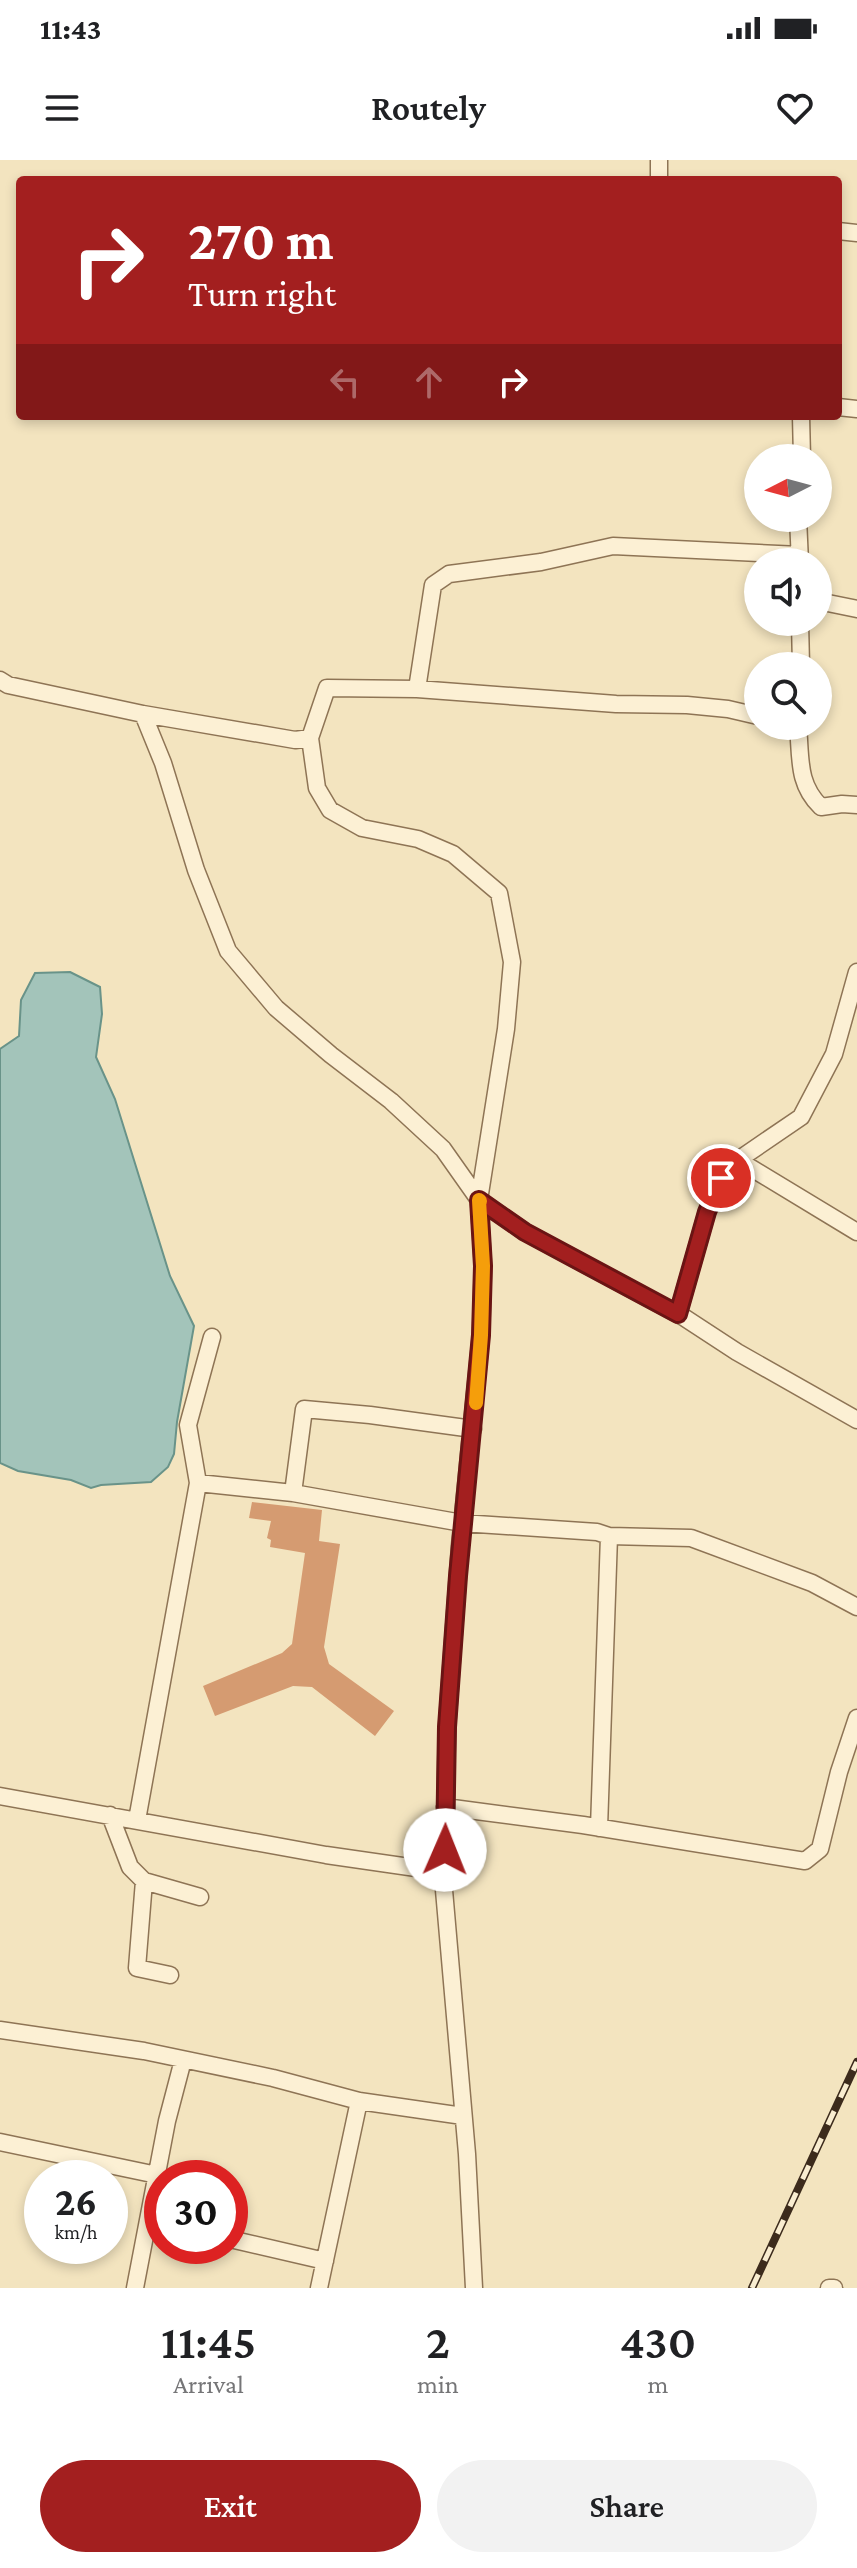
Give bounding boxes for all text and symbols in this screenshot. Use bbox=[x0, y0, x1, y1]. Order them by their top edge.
text: 11:43 bbox=[40, 12, 101, 45]
icon: menu bbox=[40, 86, 84, 130]
icon: heart bbox=[773, 86, 817, 130]
text: Routely bbox=[371, 88, 486, 128]
icon: right bbox=[56, 208, 160, 312]
text: 270 m bbox=[188, 209, 334, 271]
text: Turn right bbox=[188, 274, 336, 314]
icon: left bbox=[323, 360, 367, 404]
icon: ahead bbox=[407, 360, 451, 404]
icon: right bbox=[491, 360, 535, 404]
north arrow bbox=[744, 444, 832, 532]
map controls bbox=[744, 444, 832, 740]
button: sound bbox=[744, 548, 832, 636]
button: search bbox=[744, 652, 832, 740]
pin bbox=[687, 1144, 755, 1212]
icon: arrive bbox=[699, 1156, 743, 1200]
position arrow bbox=[403, 1808, 487, 1892]
speed limit sign: 30 bbox=[144, 2160, 248, 2264]
text: 26 bbox=[55, 2179, 97, 2224]
text: km/h bbox=[54, 2221, 98, 2243]
text: 11:45 bbox=[161, 2315, 256, 2368]
text: 2 bbox=[426, 2315, 450, 2368]
text: 430 bbox=[620, 2315, 696, 2368]
text: Arrival bbox=[173, 2370, 244, 2399]
text: min bbox=[417, 2370, 459, 2399]
text: m bbox=[647, 2370, 668, 2399]
button: Exit bbox=[40, 2460, 421, 2552]
button: Share bbox=[437, 2460, 817, 2552]

